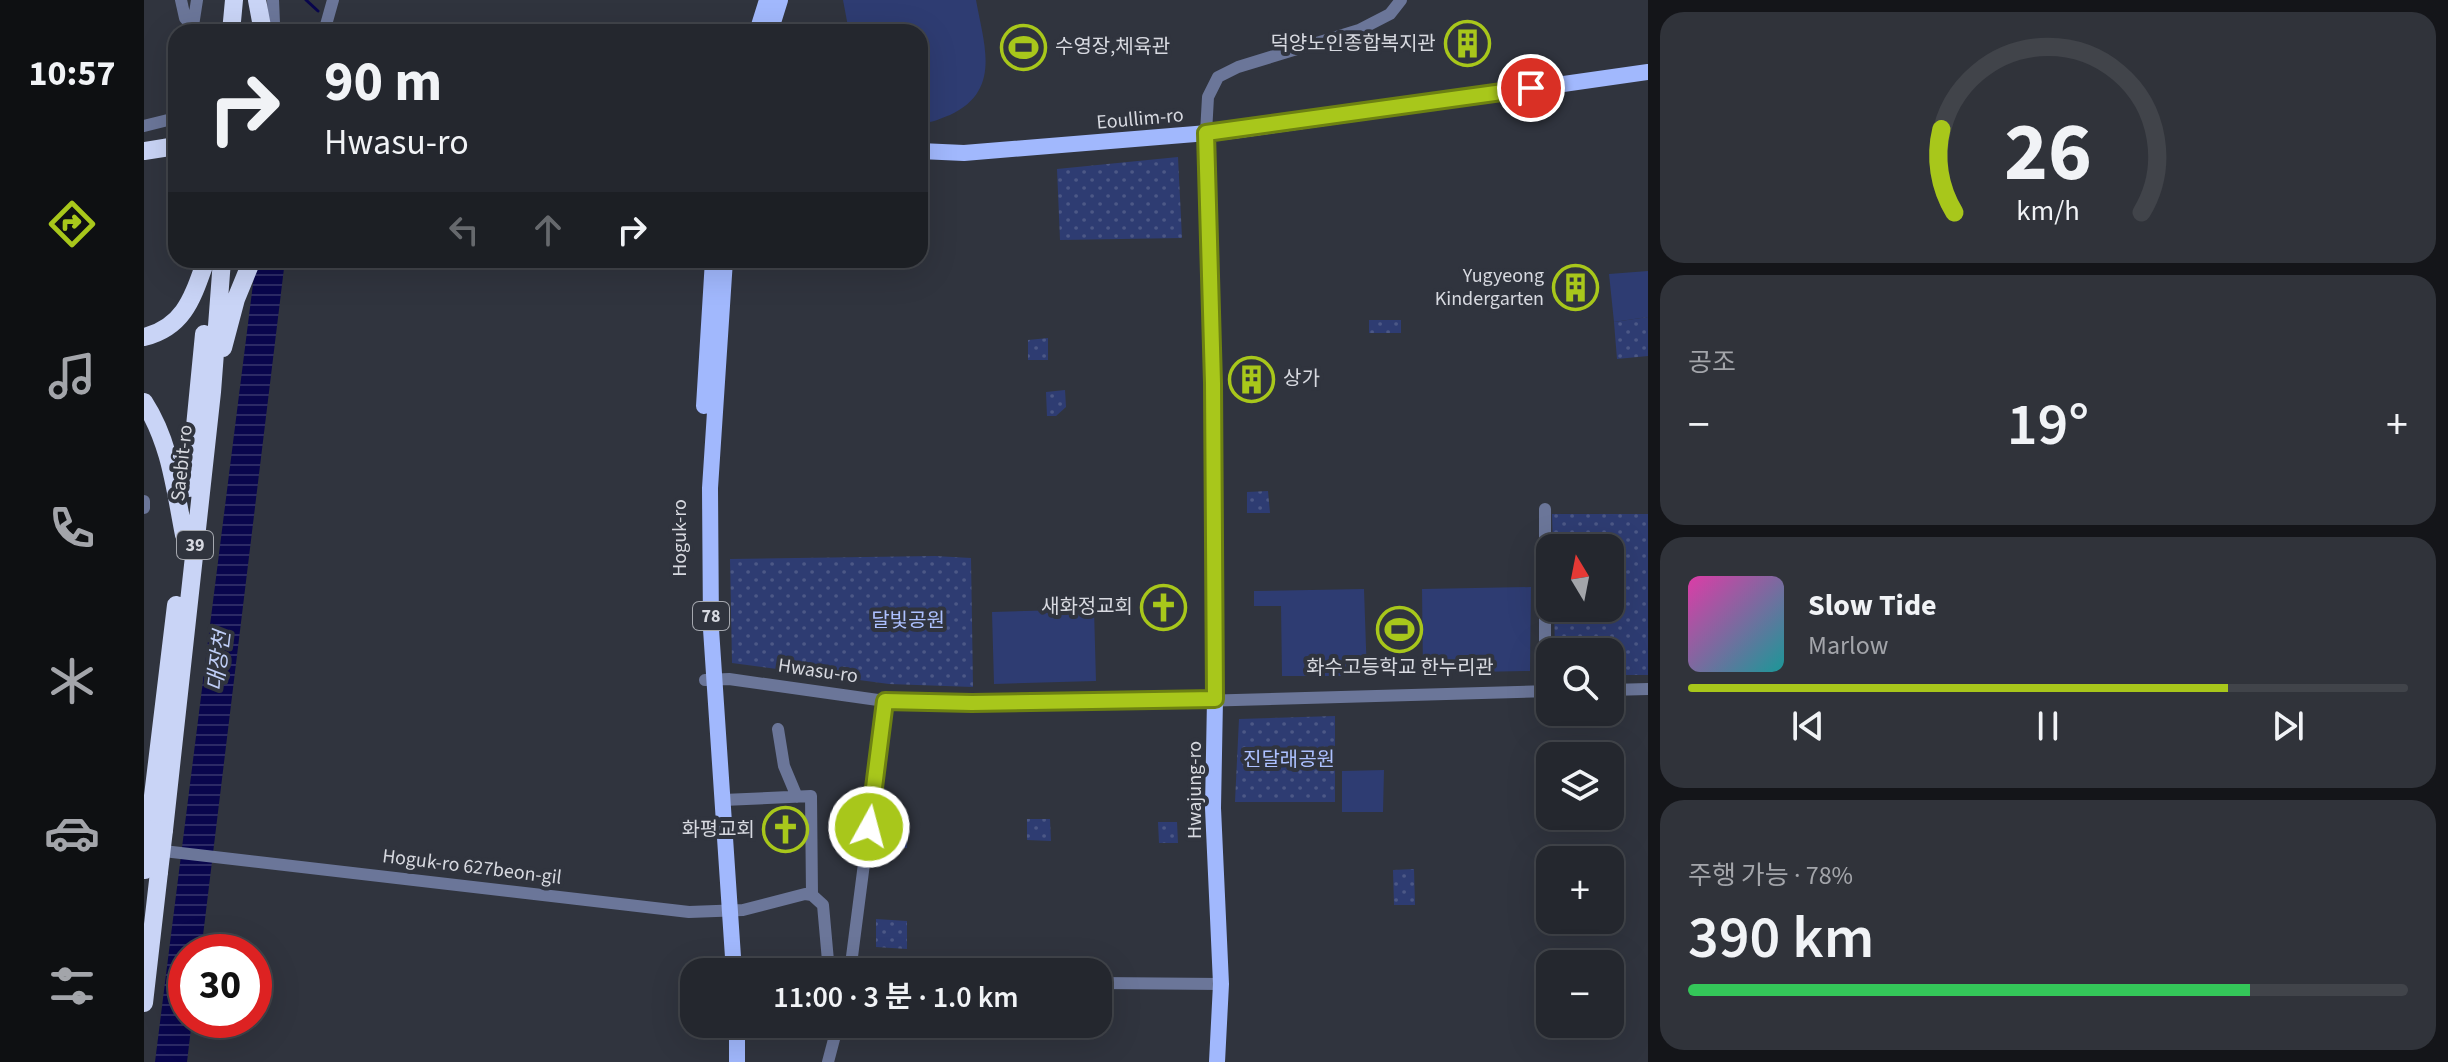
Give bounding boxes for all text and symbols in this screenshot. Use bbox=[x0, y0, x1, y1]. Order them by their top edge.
building icon: 덕양노인종합복지관 bbox=[1443, 20, 1491, 68]
sports icon: 수영장,체육관 bbox=[1000, 23, 1048, 71]
place label: 덕양노인종합복지관 bbox=[1270, 30, 1436, 58]
place label: 수영장,체육관 bbox=[1055, 33, 1170, 61]
text: 90 m bbox=[324, 43, 442, 122]
text: 10:57 bbox=[29, 48, 115, 99]
pin bbox=[1497, 54, 1565, 122]
icon: right bbox=[192, 56, 296, 160]
icon: arrive bbox=[1509, 66, 1553, 110]
text: 26 bbox=[2004, 94, 2092, 212]
street label: Eoullim-ro bbox=[1095, 101, 1185, 137]
text: Hwasu-ro bbox=[324, 117, 469, 168]
text: km/h bbox=[2016, 191, 2080, 231]
icon: directions bbox=[44, 196, 100, 252]
icon: left bbox=[442, 208, 486, 252]
icon: ahead bbox=[526, 208, 570, 252]
icon: right bbox=[610, 208, 654, 252]
place label: Yugyeong Kindergarten bbox=[1435, 262, 1544, 313]
building icon: Yugyeong Kindergarten bbox=[1551, 264, 1599, 312]
text: 공조 bbox=[1688, 344, 1736, 381]
icon: music bbox=[44, 348, 100, 404]
building icon: 상가 bbox=[1228, 355, 1276, 403]
place label: 상가 bbox=[1283, 365, 1320, 393]
text: 19° bbox=[2007, 383, 2089, 468]
text: − bbox=[1688, 394, 1710, 457]
text: + bbox=[2386, 394, 2408, 457]
street label: Saebit-ro bbox=[164, 423, 200, 503]
street label: Hoguk-ro bbox=[666, 499, 694, 577]
icon: phone bbox=[44, 500, 100, 556]
road number: 39 bbox=[177, 531, 213, 559]
north arrow bbox=[1536, 534, 1624, 622]
map controls bbox=[1536, 534, 1624, 1038]
church icon: 새화정교회 bbox=[1140, 583, 1188, 631]
text: Slow Tide bbox=[1808, 584, 1937, 627]
place label: 새화정교회 bbox=[1041, 593, 1133, 621]
road number: 78 bbox=[693, 602, 729, 630]
sports icon: 화수고등학교 한누리관 bbox=[1376, 605, 1424, 653]
park label: 달빛공원 bbox=[871, 607, 945, 635]
water label: 대장천 bbox=[199, 626, 239, 693]
text: Marlow bbox=[1808, 627, 1888, 664]
button: search bbox=[1536, 638, 1624, 726]
street label: Hwasu-ro bbox=[776, 652, 860, 690]
icon: climate bbox=[44, 653, 100, 709]
place label: 화수고등학교 한누리관 bbox=[1306, 654, 1494, 682]
icon: previous bbox=[1786, 704, 1830, 748]
icon: pause bbox=[2026, 704, 2070, 748]
icon: next bbox=[2266, 704, 2310, 748]
street label: Hwajung-ro bbox=[1181, 741, 1209, 839]
button: layers bbox=[1536, 742, 1624, 830]
park label: 진달래공원 bbox=[1243, 746, 1335, 774]
position arrow bbox=[827, 785, 911, 869]
icon: car bbox=[44, 805, 100, 861]
church icon: 화평교회 bbox=[762, 806, 810, 854]
place label: 화평교회 bbox=[681, 816, 755, 844]
street label: Hoguk-ro 627beon-gil bbox=[381, 842, 563, 892]
button: + bbox=[1536, 846, 1624, 934]
text: 주행 가능 · 78% bbox=[1688, 857, 1853, 894]
text: 390 km bbox=[1688, 896, 1874, 981]
speed limit sign: 30 bbox=[168, 934, 272, 1038]
button: − bbox=[1536, 950, 1624, 1038]
icon: filters bbox=[44, 958, 100, 1014]
text: 11:00 · 3 분 · 1.0 km bbox=[773, 976, 1019, 1019]

